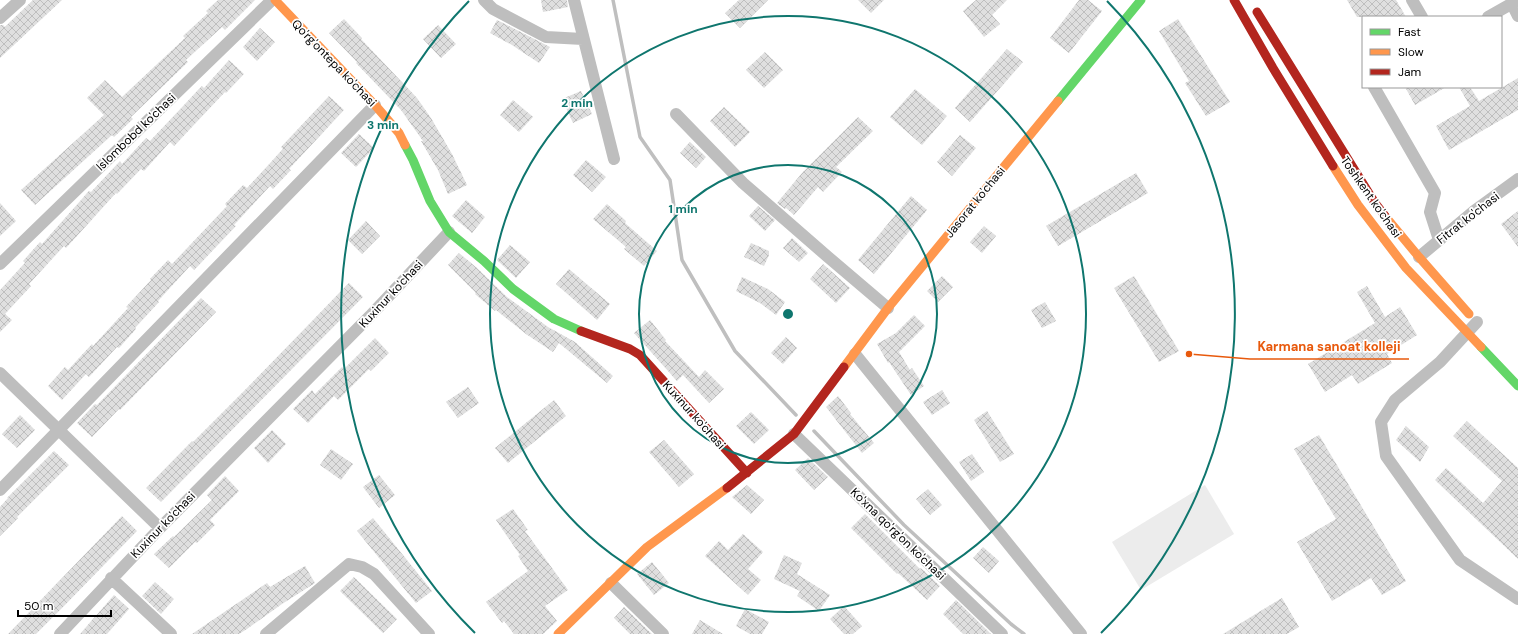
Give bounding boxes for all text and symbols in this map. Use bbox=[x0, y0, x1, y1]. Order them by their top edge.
street label: Qo'rg'ontepa ko'chasi bbox=[288, 16, 380, 110]
legend bbox=[1362, 16, 1502, 88]
text: Fast bbox=[1398, 24, 1421, 40]
text: Slow bbox=[1398, 44, 1424, 60]
text: Jam bbox=[1398, 64, 1421, 80]
street label: Islombobd ko'chasi bbox=[93, 90, 179, 174]
text: 2 min bbox=[561, 95, 593, 111]
text: 3 min bbox=[367, 117, 399, 133]
street label: Toshkent ko'chasi bbox=[1337, 153, 1405, 241]
street label: Jasorat ko'chasi bbox=[941, 163, 1009, 241]
street label: Fitrat ko'chasi bbox=[1433, 188, 1503, 248]
text: 1 min bbox=[668, 201, 698, 217]
street label: Kuxinur ko'chasi bbox=[356, 257, 426, 331]
centre of rings bbox=[781, 307, 795, 321]
callout: Karmana sanoat kolleji bbox=[1250, 334, 1409, 359]
text: Karmana sanoat kolleji bbox=[1257, 338, 1401, 355]
street label: Kuxinur ko'chasi bbox=[659, 377, 729, 453]
street label: Ko'xna qo'rg'on ko'chasi bbox=[847, 484, 949, 584]
street label: Kuxinur ko'chasi bbox=[127, 488, 199, 562]
scale bar bbox=[18, 592, 111, 618]
text: 50 m bbox=[24, 598, 53, 614]

